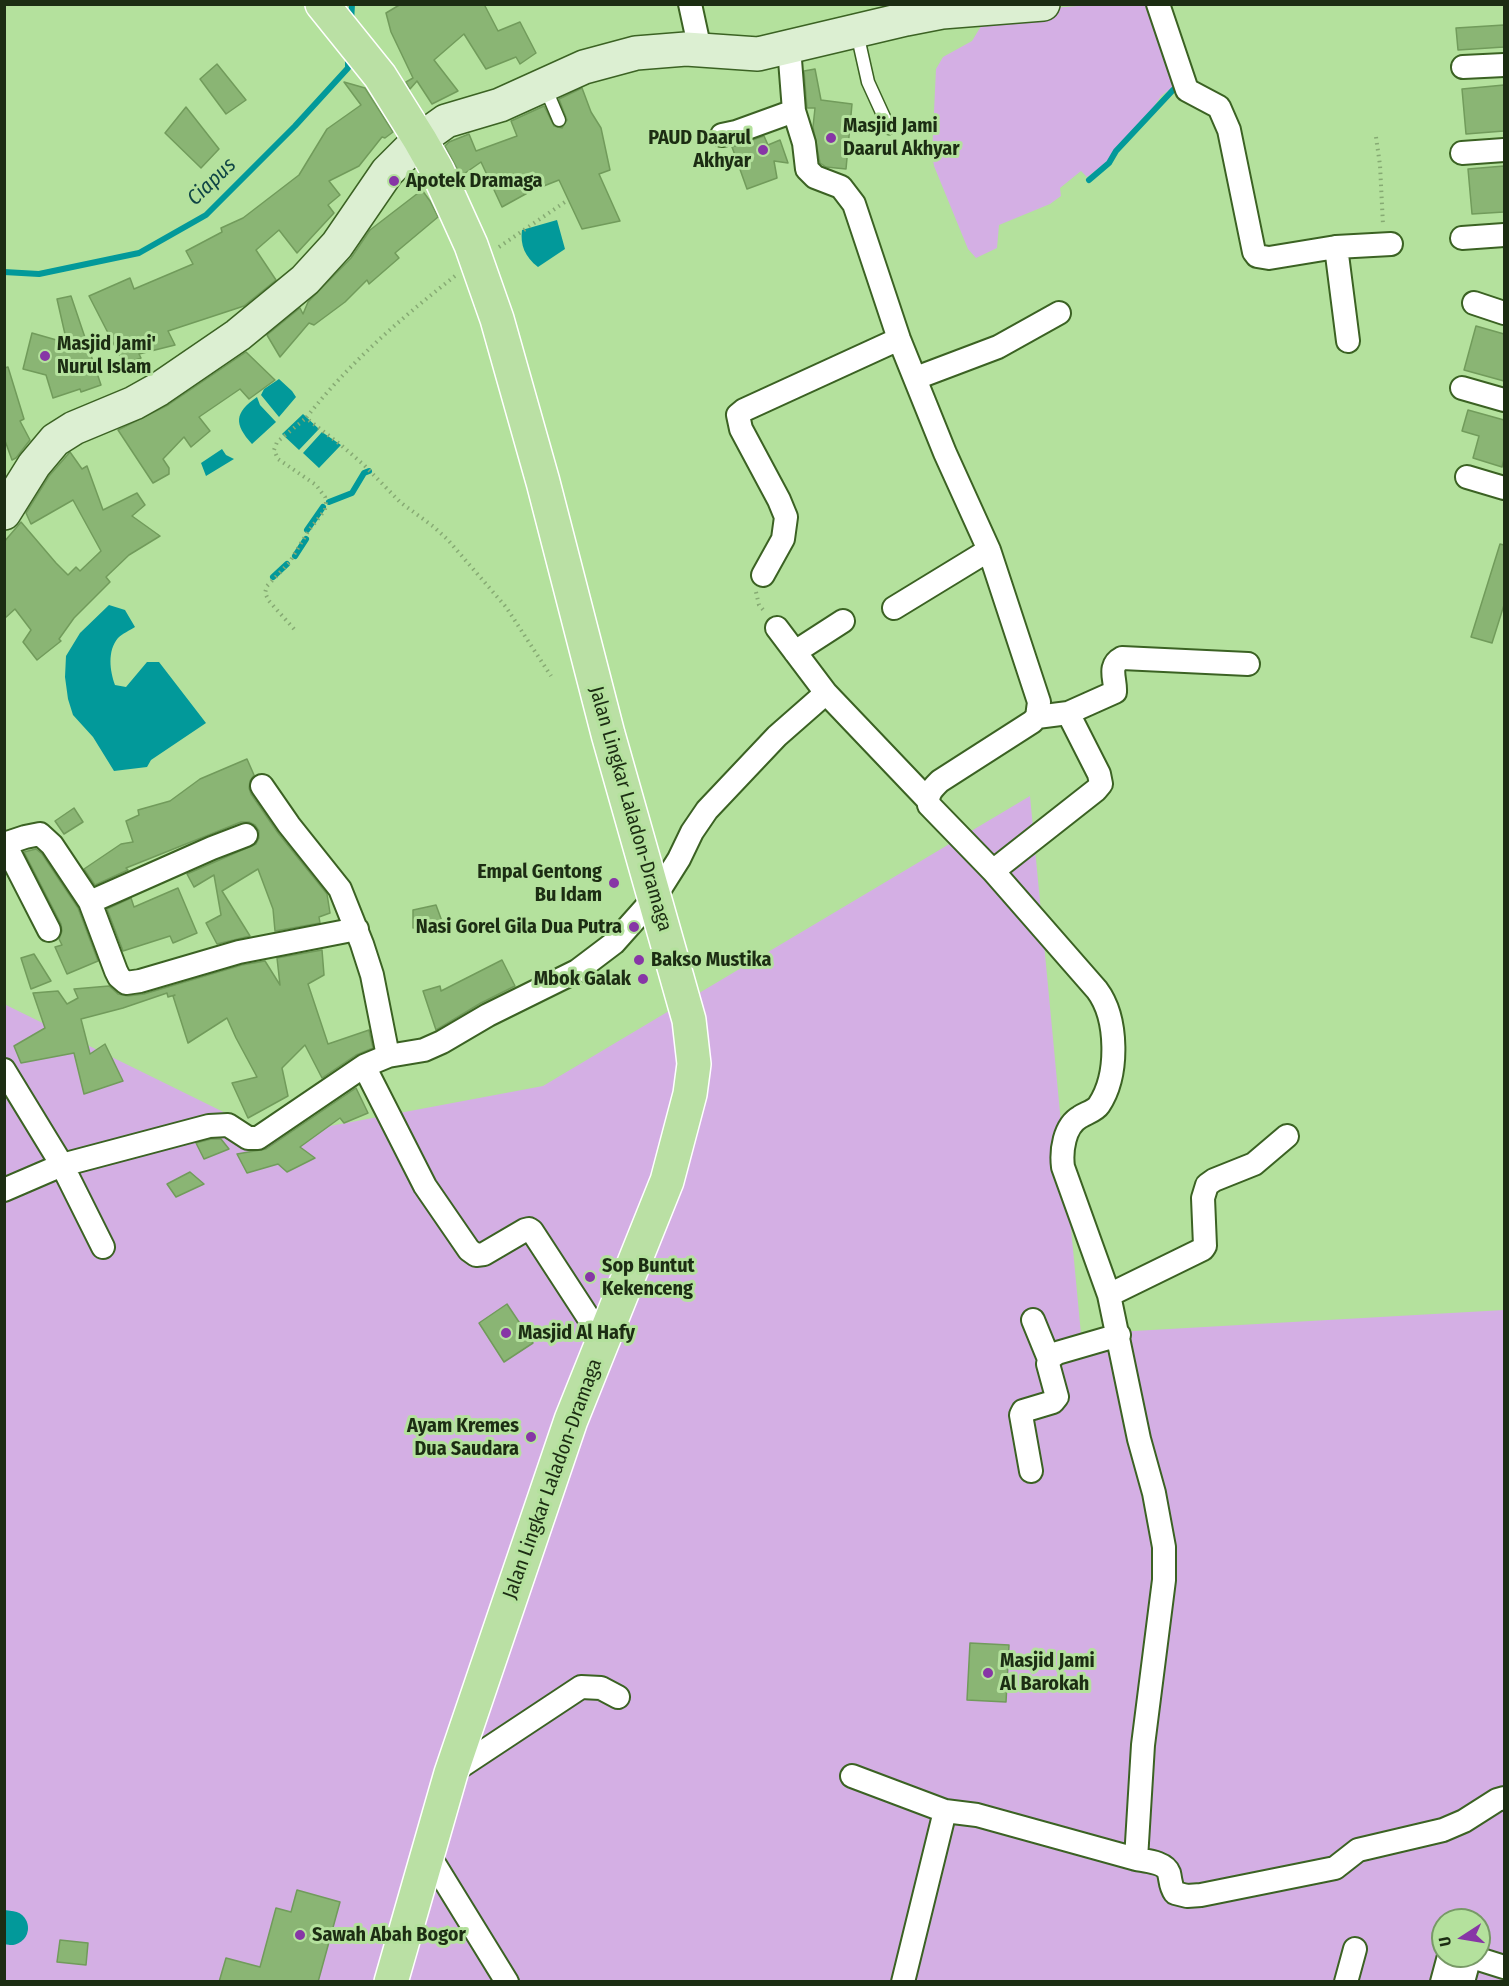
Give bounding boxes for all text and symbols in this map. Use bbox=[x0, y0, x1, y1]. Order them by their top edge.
place label: Masjid Jami Daarul Akhyar bbox=[843, 114, 960, 161]
place label: PAUD Daarul Akhyar bbox=[648, 126, 751, 173]
marker: Masjid Jami Daarul Akhyar bbox=[824, 131, 838, 145]
marker: PAUD Daarul Akhyar bbox=[756, 143, 770, 157]
water label: Ciapus bbox=[183, 153, 241, 211]
place label: Apotek Dramaga bbox=[406, 169, 543, 193]
marker: Apotek Dramaga bbox=[387, 174, 401, 188]
place label: Masjid Jami' Nurul Islam bbox=[57, 332, 156, 379]
marker: Masjid Jami' Nurul Islam bbox=[38, 349, 52, 363]
street label: Jalan Lingkar Laladon-Dramaga bbox=[584, 684, 676, 934]
place label: Empal Gentong Bu Idam bbox=[477, 860, 602, 907]
marker: Empal Gentong Bu Idam bbox=[607, 876, 621, 890]
place label: Nasi Gorel Gila Dua Putra bbox=[416, 915, 622, 939]
marker: Nasi Gorel Gila Dua Putra bbox=[627, 920, 641, 934]
place label: Bakso Mustika bbox=[651, 948, 771, 972]
marker: Bakso Mustika bbox=[632, 953, 646, 967]
place label: Mbok Galak bbox=[534, 967, 631, 991]
marker: Mbok Galak bbox=[636, 972, 650, 986]
place label: Sop Buntut Kekenceng bbox=[602, 1254, 695, 1301]
marker: Sop Buntut Kekenceng bbox=[583, 1270, 597, 1284]
place label: Masjid Al Hafy bbox=[518, 1321, 635, 1345]
marker: Masjid Al Hafy bbox=[499, 1326, 513, 1340]
street label: Jalan Lingkar Laladon-Dramaga bbox=[498, 1356, 608, 1602]
place label: Ayam Kremes Dua Saudara bbox=[407, 1414, 519, 1461]
marker: Ayam Kremes Dua Saudara bbox=[524, 1430, 538, 1444]
place label: Masjid Jami Al Barokah bbox=[1000, 1649, 1095, 1696]
marker: Masjid Jami Al Barokah bbox=[981, 1666, 995, 1680]
north arrow bbox=[1431, 1908, 1491, 1968]
place label: Sawah Abah Bogor bbox=[312, 1923, 466, 1947]
marker: Sawah Abah Bogor bbox=[293, 1928, 307, 1942]
text: U bbox=[1435, 1935, 1455, 1948]

